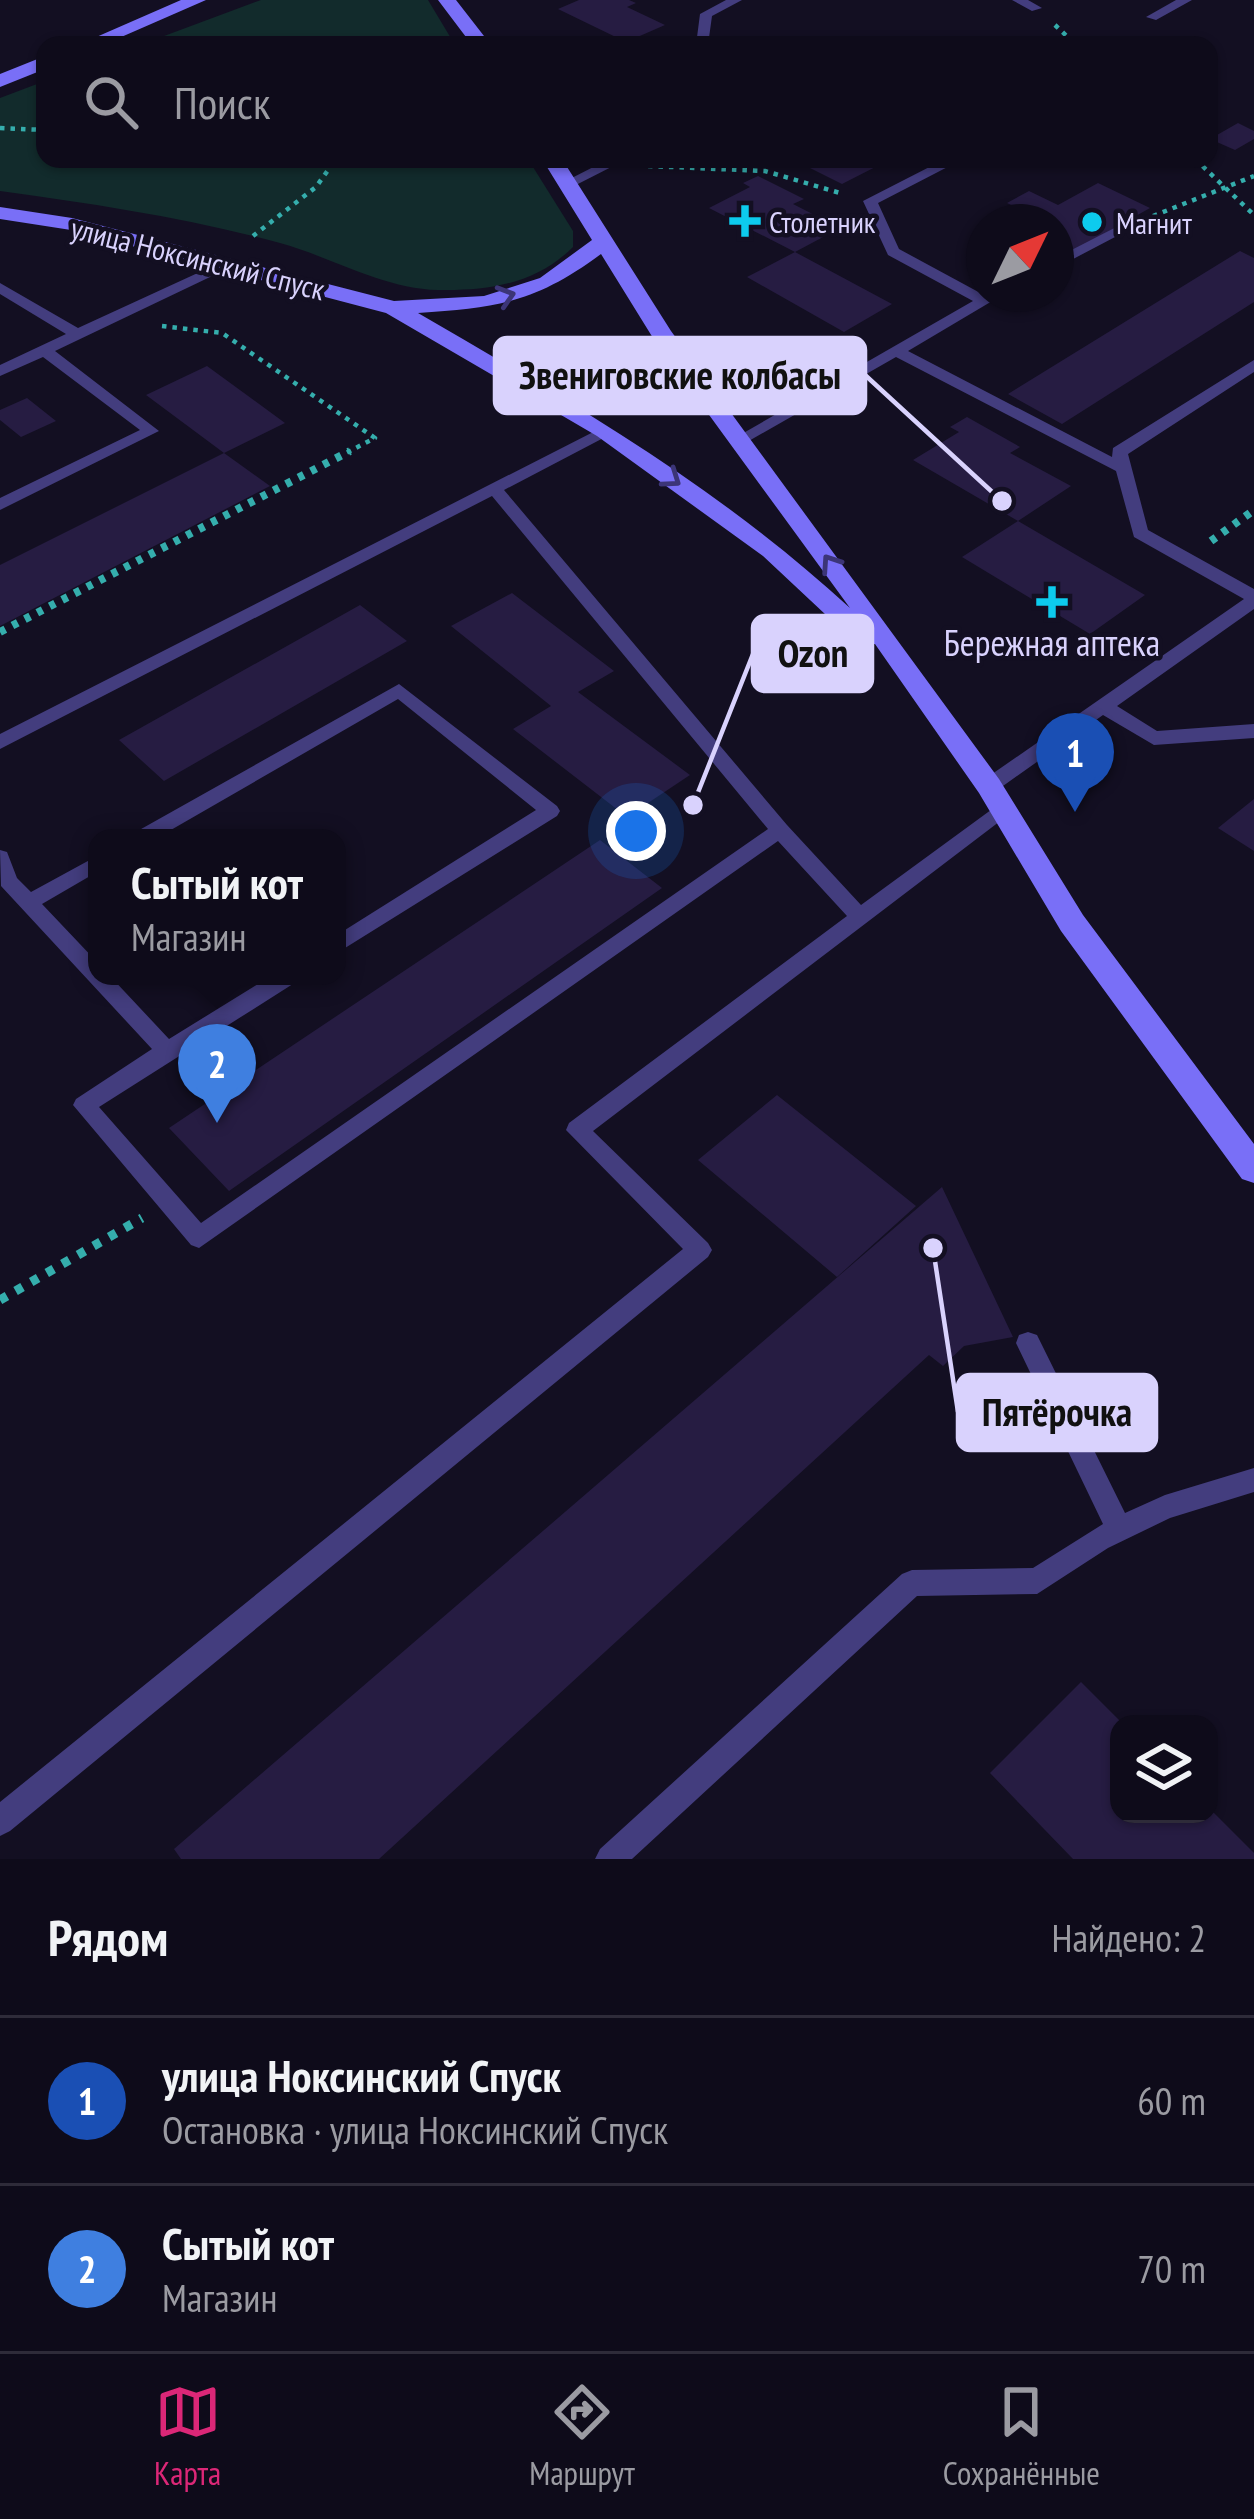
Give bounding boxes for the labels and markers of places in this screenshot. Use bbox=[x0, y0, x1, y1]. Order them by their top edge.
place label: Столетник bbox=[769, 202, 876, 241]
place label: Магнит bbox=[1116, 203, 1192, 242]
marker: Столетник bbox=[732, 208, 758, 234]
marker: Магнит bbox=[1079, 209, 1105, 235]
callout: Звениговские колбасы bbox=[495, 338, 865, 413]
marker: Бережная аптека bbox=[1039, 589, 1065, 615]
callout: Ozon bbox=[753, 616, 872, 691]
place label: Бережная аптека bbox=[944, 619, 1160, 666]
pin: 1 bbox=[1036, 713, 1114, 812]
pin: 2 bbox=[178, 1024, 256, 1123]
callout: Пятёрочка bbox=[958, 1375, 1156, 1450]

